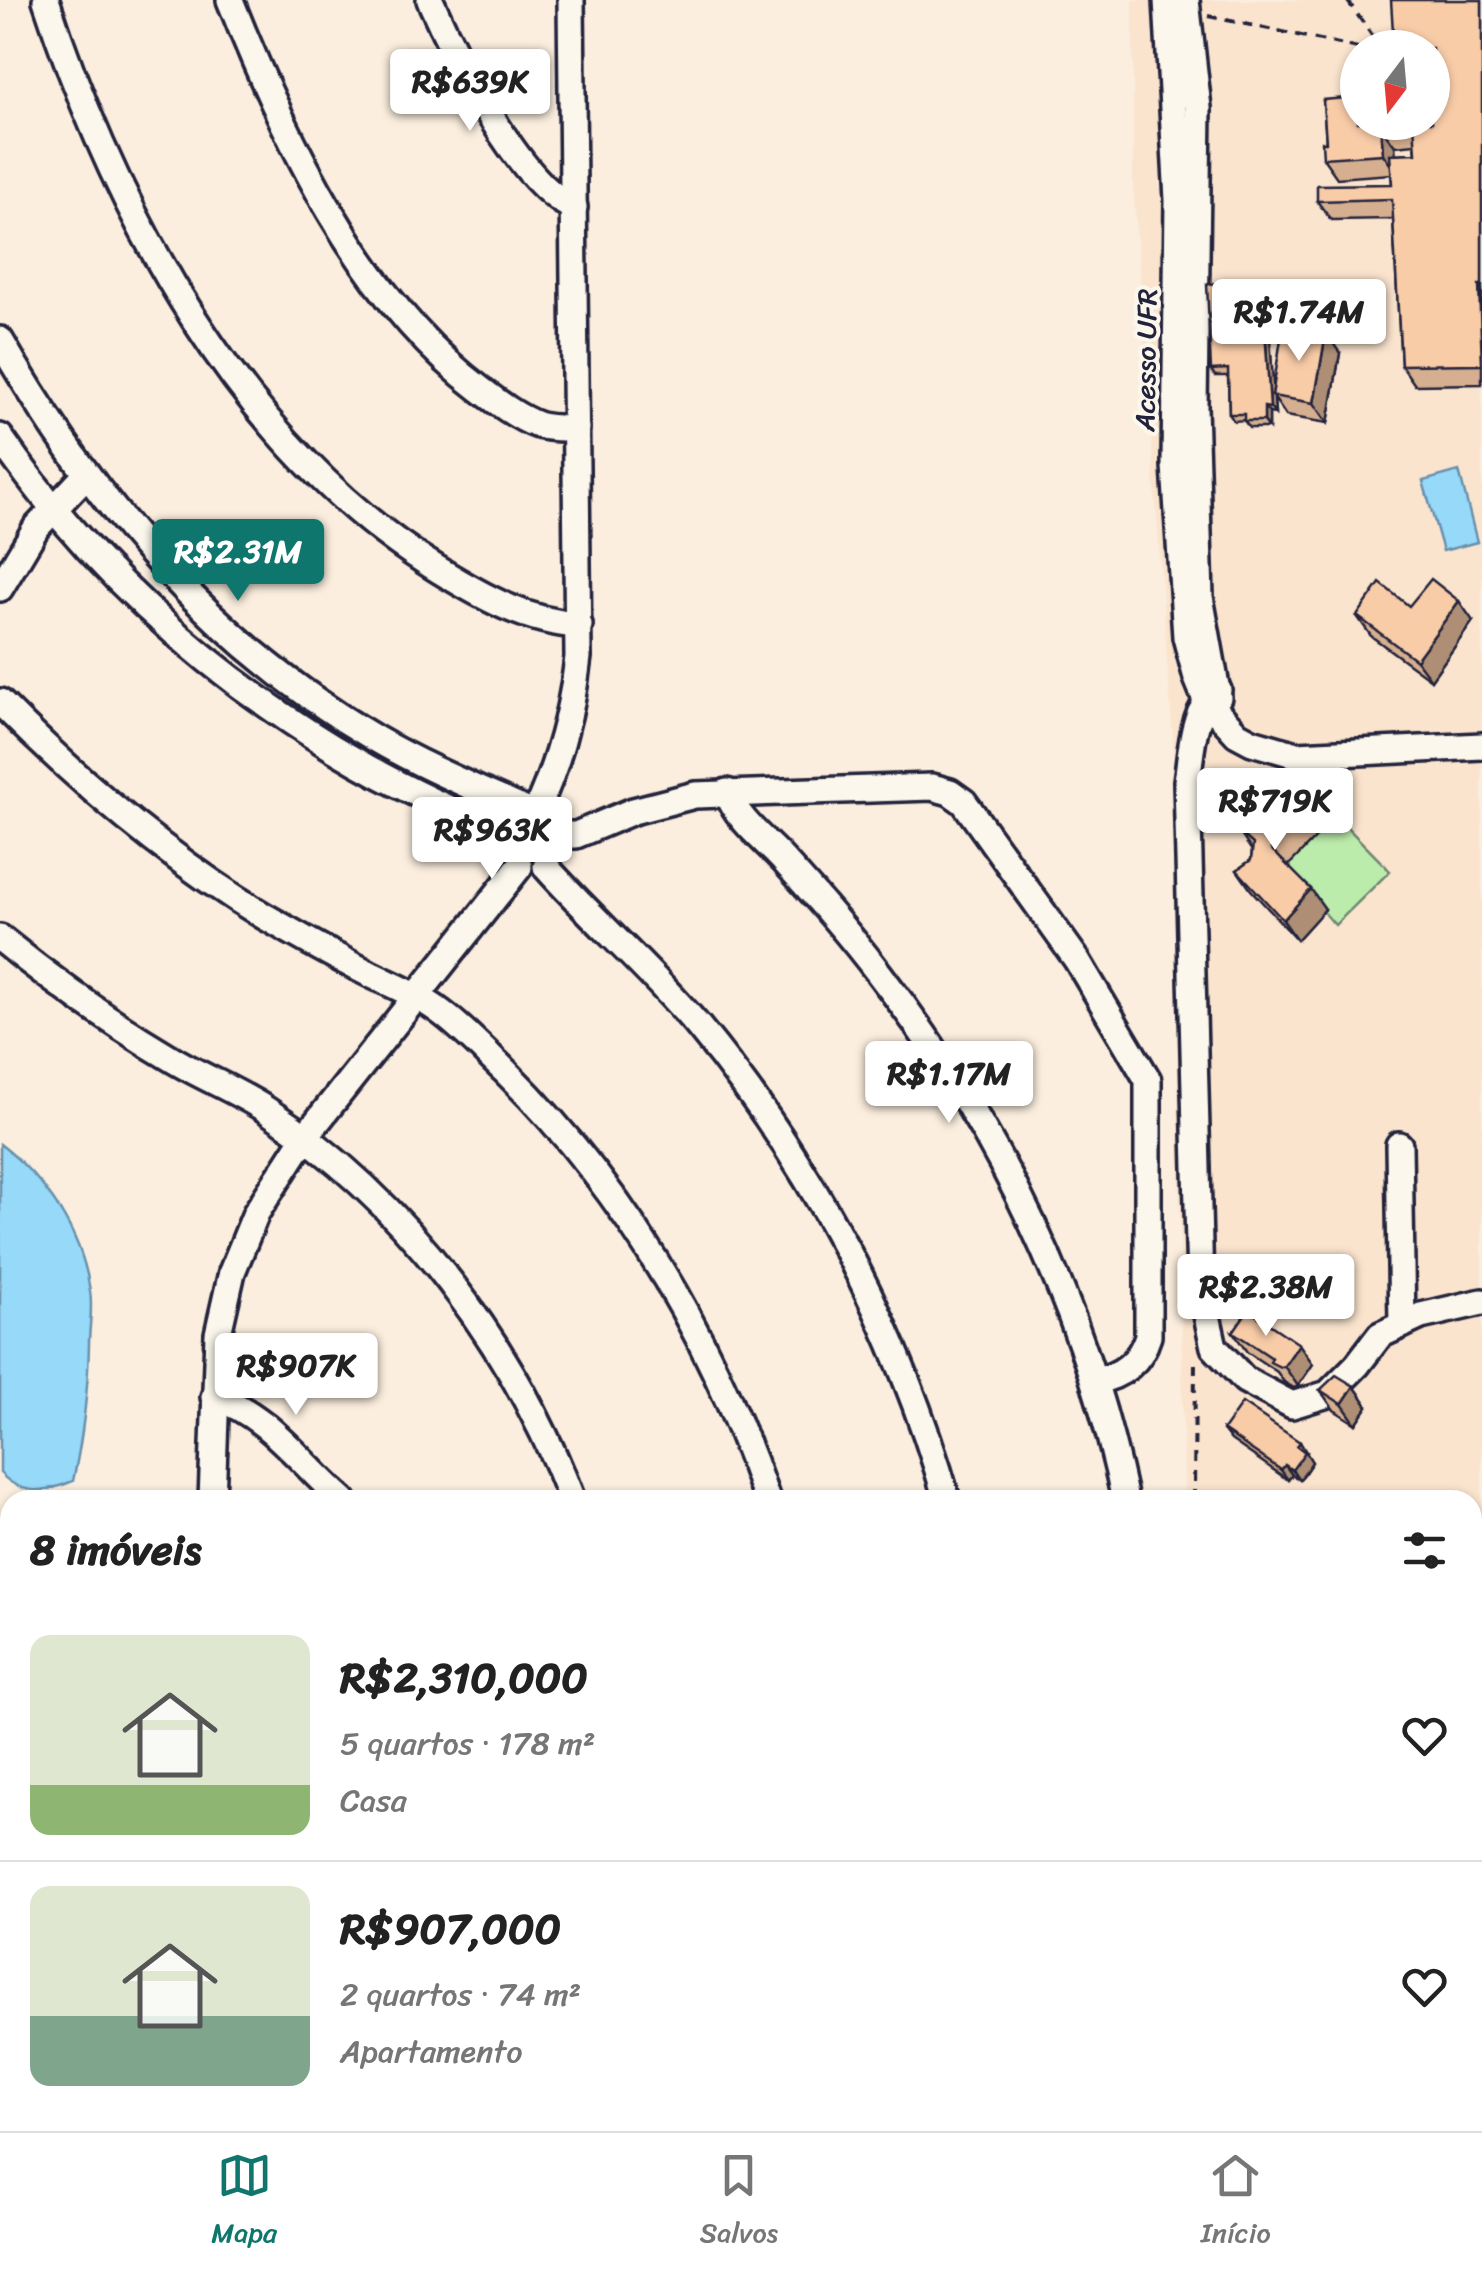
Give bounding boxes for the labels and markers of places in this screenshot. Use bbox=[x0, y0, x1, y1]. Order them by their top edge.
pin: R$639K bbox=[389, 49, 551, 134]
pin: R$1.74M bbox=[1207, 279, 1391, 364]
pin: R$2.31M bbox=[146, 519, 330, 604]
pin: R$719K bbox=[1194, 768, 1356, 853]
pin: R$963K bbox=[411, 797, 573, 882]
pin: R$1.17M bbox=[857, 1041, 1041, 1126]
pin: R$2.38M bbox=[1174, 1254, 1358, 1339]
pin: R$907K bbox=[215, 1333, 377, 1418]

